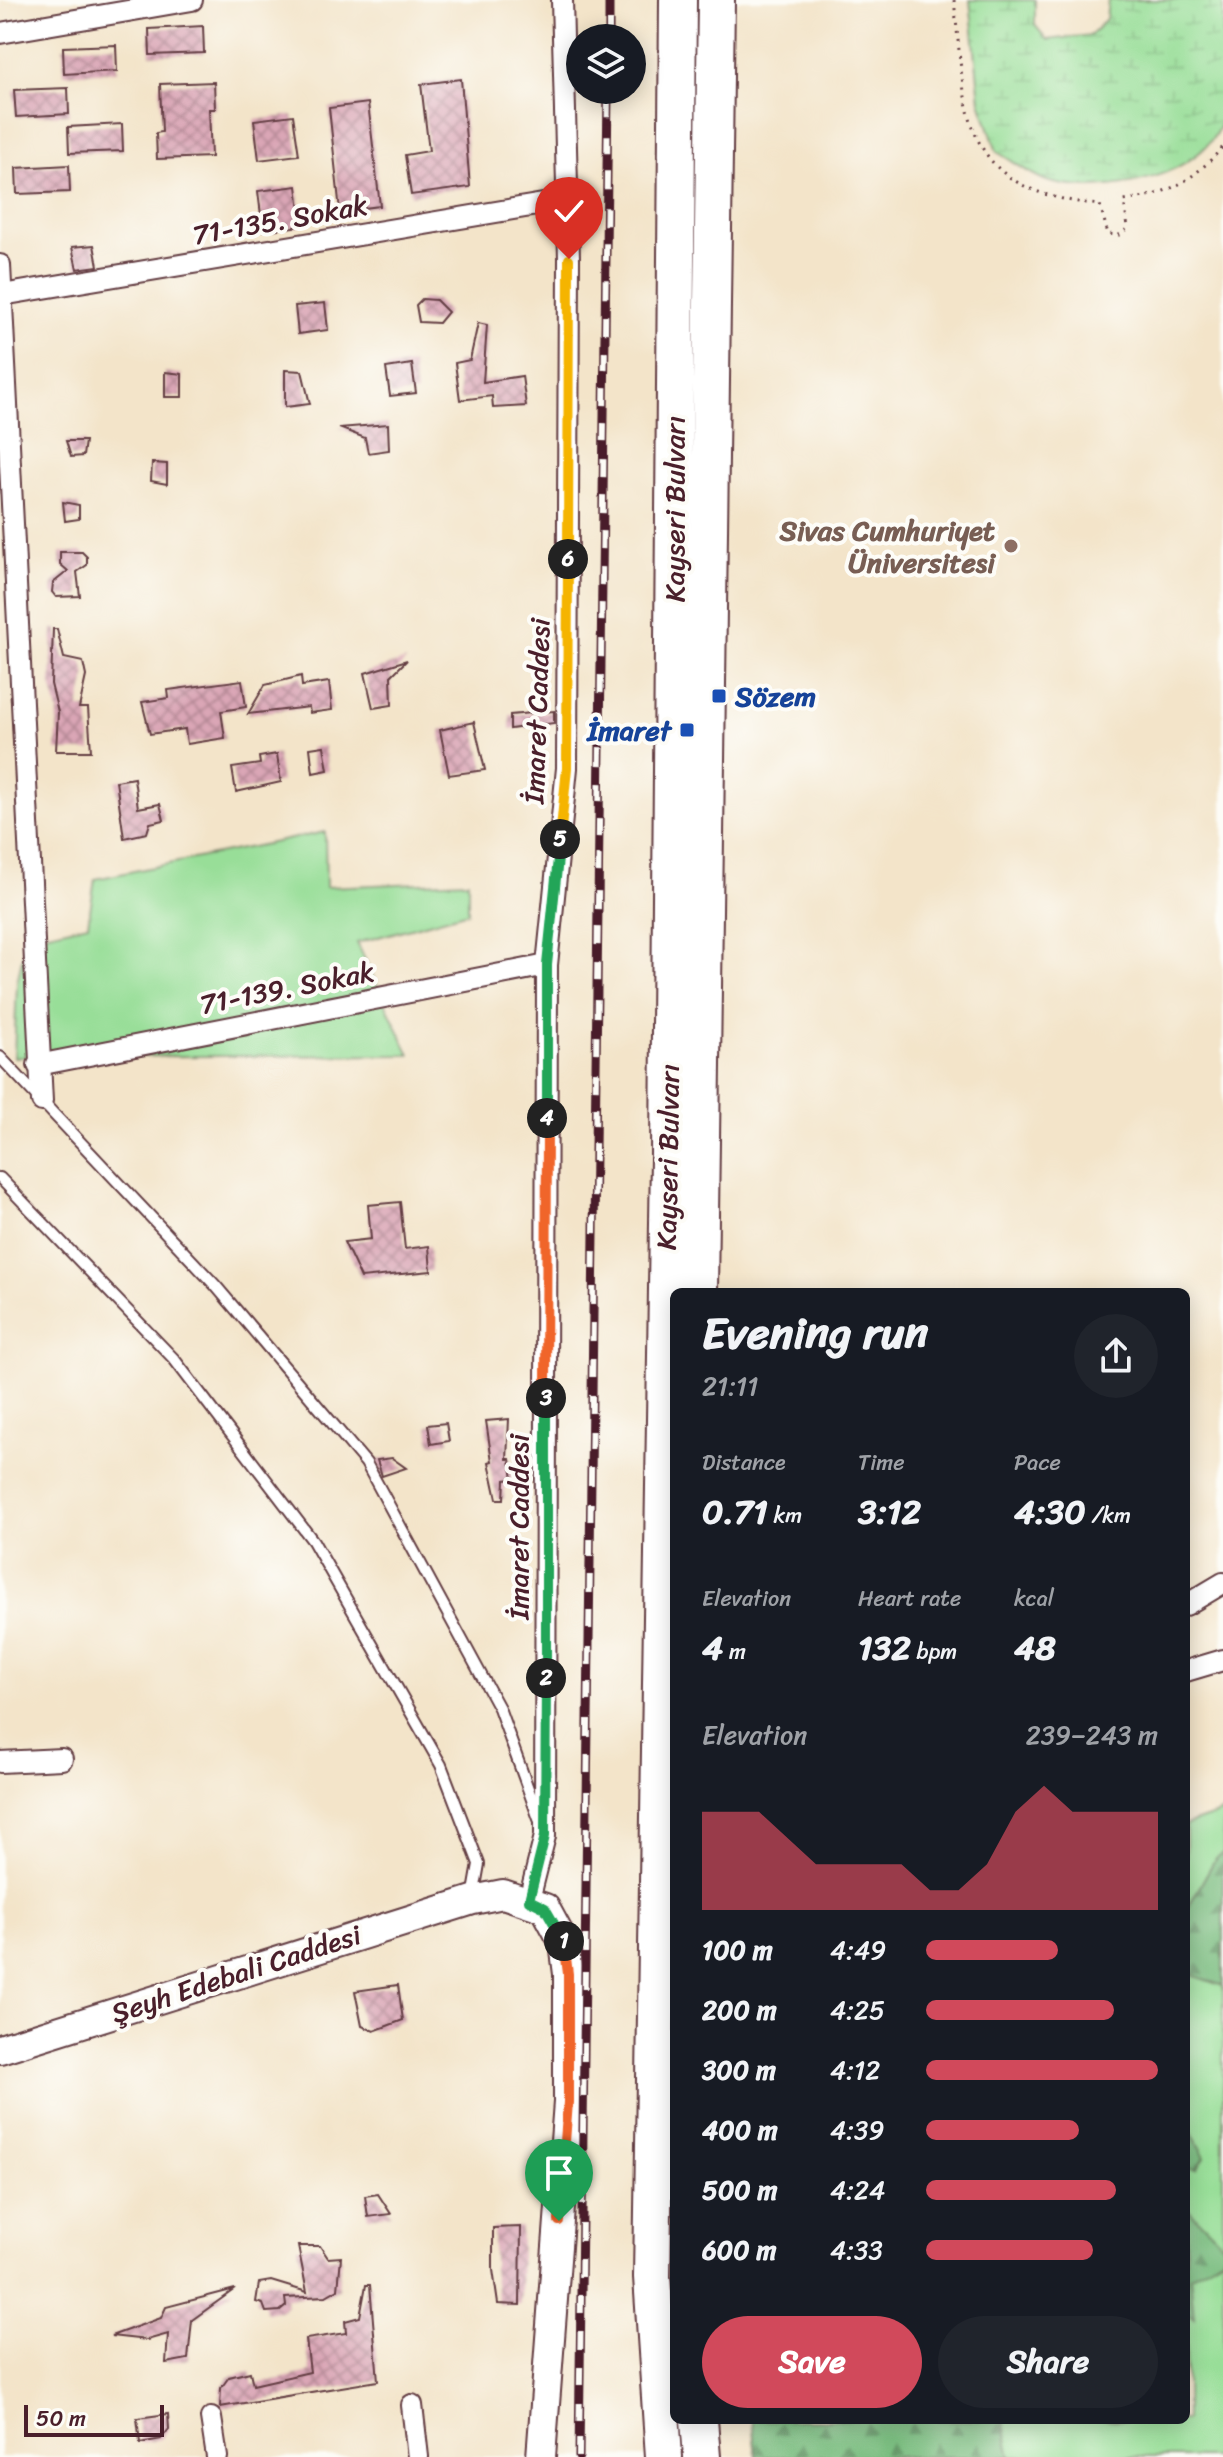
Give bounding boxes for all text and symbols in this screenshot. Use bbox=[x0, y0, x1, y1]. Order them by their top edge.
map controls bbox=[566, 24, 646, 104]
button: layers bbox=[566, 24, 646, 104]
pin bbox=[535, 177, 603, 259]
street label: 71-135. Sokak bbox=[189, 180, 371, 259]
icon: check bbox=[547, 189, 591, 233]
street label: Kayseri Bulvarı bbox=[650, 416, 699, 602]
place label: Sivas Cumhuriyet Üniversitesi bbox=[779, 506, 996, 587]
marker: Sivas Cumhuriyet Üniversitesi bbox=[1002, 537, 1020, 555]
pin: 6 bbox=[548, 539, 588, 579]
text: 6 bbox=[562, 539, 574, 578]
street label: İmaret Caddesi bbox=[509, 616, 565, 806]
place label: Sözem bbox=[734, 672, 816, 721]
marker: Sözem bbox=[710, 687, 728, 705]
place label: İmaret bbox=[585, 706, 673, 755]
marker: İmaret bbox=[678, 721, 696, 739]
pin: 5 bbox=[540, 819, 580, 859]
text: 5 bbox=[553, 819, 567, 858]
street label: 71-139. Sokak bbox=[195, 947, 379, 1029]
street label: Kayseri Bulvarı bbox=[642, 1063, 694, 1251]
pin: 4 bbox=[527, 1098, 567, 1138]
text: 4 bbox=[540, 1098, 554, 1137]
text: Evening run bbox=[702, 1294, 928, 1372]
button: share bbox=[1074, 1314, 1158, 1398]
text: 21:11 bbox=[702, 1363, 758, 1409]
pin: 3 bbox=[526, 1378, 566, 1418]
text: 3 bbox=[540, 1378, 552, 1417]
street label: İmaret Caddesi bbox=[494, 1433, 543, 1621]
text: Distance bbox=[702, 1443, 786, 1482]
text: Time bbox=[858, 1443, 905, 1482]
text: Pace bbox=[1014, 1443, 1061, 1482]
text: 0.71 bbox=[702, 1482, 768, 1542]
text: 3:12 bbox=[858, 1482, 921, 1542]
text: 4:30 bbox=[1014, 1482, 1086, 1542]
text: km bbox=[768, 1496, 802, 1535]
text: /km bbox=[1086, 1496, 1131, 1535]
text: Elevation bbox=[702, 1579, 791, 1618]
text: Heart rate bbox=[858, 1579, 961, 1618]
text: kcal bbox=[1014, 1579, 1054, 1618]
text: 4 bbox=[702, 1618, 723, 1678]
text: 132 bbox=[858, 1618, 911, 1678]
text: 48 bbox=[1014, 1618, 1056, 1678]
text: m bbox=[723, 1632, 746, 1671]
text: bpm bbox=[911, 1632, 957, 1671]
pin: 2 bbox=[526, 1658, 566, 1698]
text: 2 bbox=[540, 1658, 552, 1697]
text: Elevation bbox=[702, 1712, 807, 1758]
text: 239–243 m bbox=[1026, 1712, 1158, 1758]
street label: Şeyh Edebali Caddesi bbox=[104, 1910, 369, 2038]
pin: 1 bbox=[544, 1921, 584, 1961]
text: 1 bbox=[559, 1921, 569, 1960]
text: 100 m bbox=[702, 1927, 773, 1973]
text: 4:49 bbox=[830, 1927, 886, 1973]
text: 200 m bbox=[702, 1987, 777, 2033]
text: 4:25 bbox=[830, 1987, 885, 2033]
text: 300 m bbox=[702, 2047, 776, 2093]
text: 4:12 bbox=[830, 2047, 880, 2093]
text: 400 m bbox=[702, 2107, 778, 2153]
text: 4:39 bbox=[830, 2107, 884, 2153]
pin bbox=[525, 2139, 593, 2221]
icon: arrive bbox=[537, 2151, 581, 2195]
text: 500 m bbox=[702, 2167, 777, 2213]
text: 4:24 bbox=[830, 2167, 885, 2213]
text: 600 m bbox=[702, 2227, 776, 2273]
text: 4:33 bbox=[830, 2227, 883, 2273]
button: Save bbox=[702, 2316, 922, 2408]
button: Share bbox=[938, 2316, 1158, 2408]
text: 50 m bbox=[36, 2399, 86, 2438]
scale bar bbox=[24, 2401, 164, 2437]

